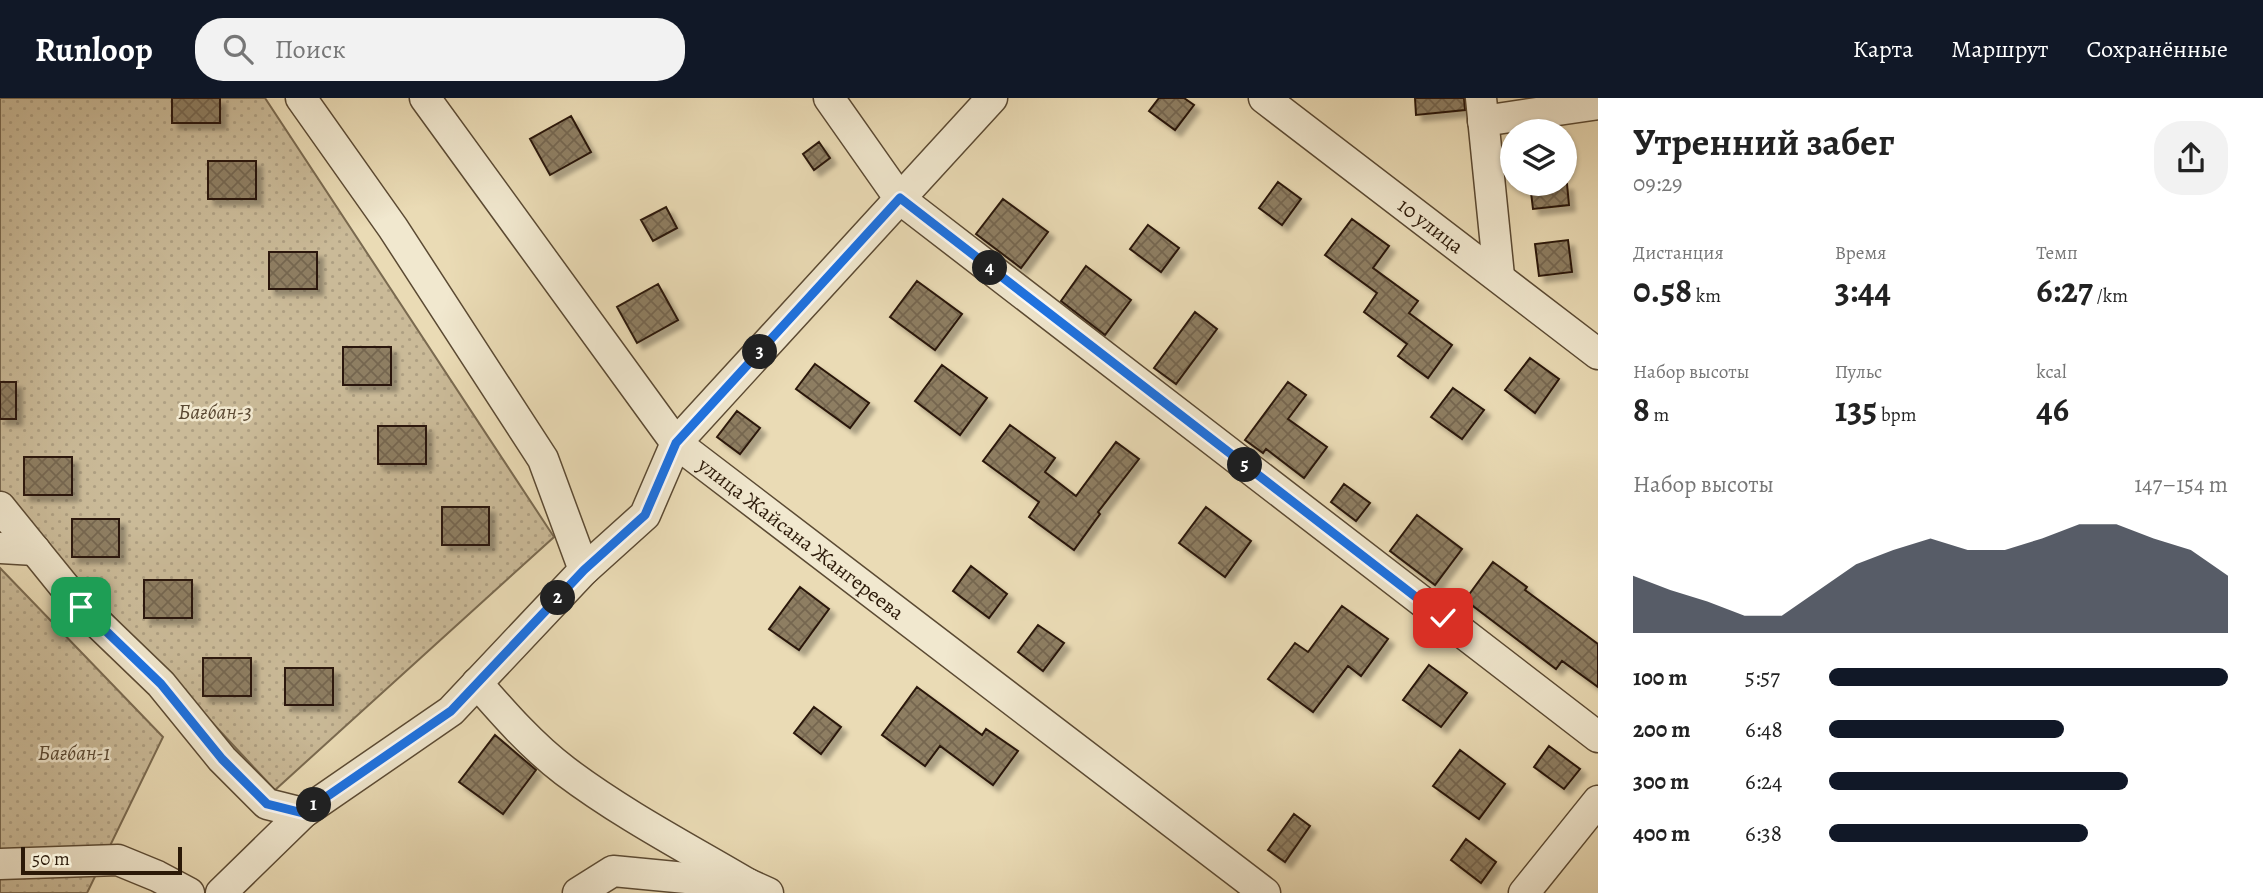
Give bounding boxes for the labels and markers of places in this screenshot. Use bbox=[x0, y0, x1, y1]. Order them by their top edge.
pin: 4 bbox=[972, 250, 1007, 286]
pin: 3 bbox=[742, 334, 778, 370]
pin: 5 bbox=[1228, 448, 1262, 482]
pin bbox=[51, 577, 111, 637]
pin: 2 bbox=[540, 580, 576, 616]
pin bbox=[1413, 588, 1473, 648]
pin: 1 bbox=[296, 788, 332, 822]

